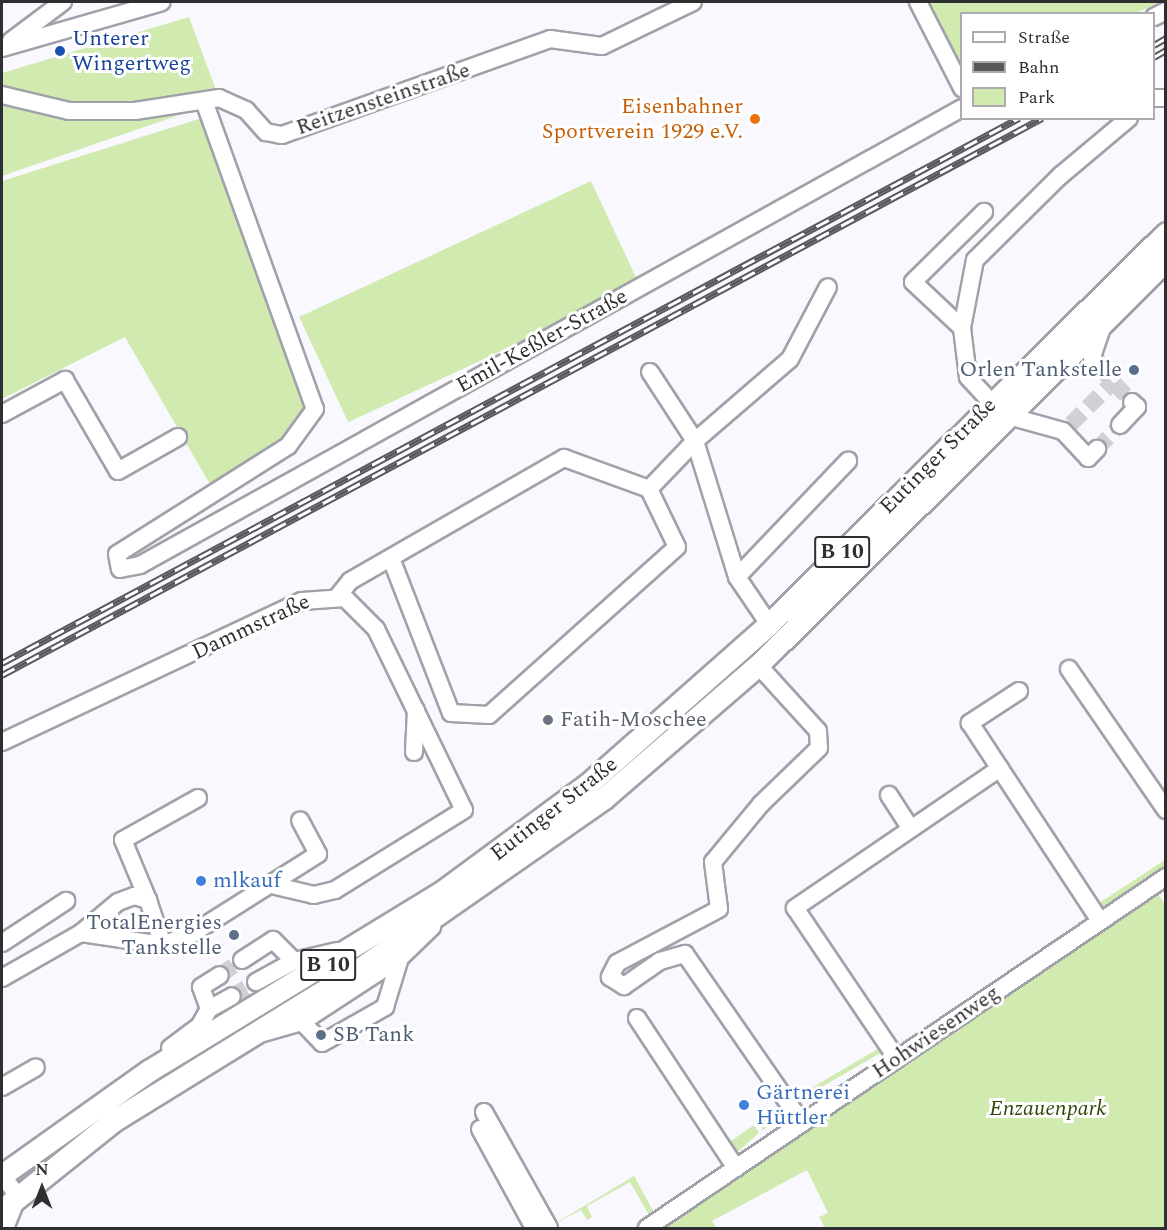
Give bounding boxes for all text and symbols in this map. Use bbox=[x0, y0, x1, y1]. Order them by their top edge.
legend bbox=[960, 12, 1155, 120]
text: Straße bbox=[1018, 24, 1070, 51]
place label: Unterer Wingertweg bbox=[72, 25, 191, 76]
marker: Unterer Wingertweg bbox=[53, 44, 67, 58]
text: Bahn bbox=[1018, 54, 1060, 81]
street label: Reitzensteinstraße bbox=[293, 57, 473, 141]
text: Park bbox=[1018, 84, 1055, 111]
place label: Eisenbahner Sportverein 1929 e.V. bbox=[542, 93, 743, 144]
marker: Eisenbahner Sportverein 1929 e.V. bbox=[748, 112, 762, 126]
street label: Emil-Keßler-Straße bbox=[452, 283, 632, 399]
place label: Orlen Tankstelle bbox=[959, 357, 1122, 383]
marker: Orlen Tankstelle bbox=[1127, 363, 1141, 377]
street label: Eutinger Straße bbox=[874, 392, 1002, 520]
road number: B 10 bbox=[814, 534, 870, 570]
street label: Dammstraße bbox=[188, 588, 314, 666]
place label: Fatih-Moschee bbox=[560, 707, 707, 733]
marker: Fatih-Moschee bbox=[541, 713, 555, 727]
street label: Eutinger Straße bbox=[485, 751, 623, 867]
place label: mlkauf bbox=[213, 868, 281, 894]
marker: mlkauf bbox=[194, 874, 208, 888]
place label: TotalEnergies Tankstelle bbox=[86, 909, 222, 960]
marker: TotalEnergies Tankstelle bbox=[227, 928, 241, 942]
road number: B 10 bbox=[300, 947, 356, 983]
street label: Hohwiesenweg bbox=[867, 980, 1005, 1084]
place label: SB Tank bbox=[333, 1022, 414, 1048]
marker: SB Tank bbox=[314, 1028, 328, 1042]
place label: Gärtnerei Hüttler bbox=[756, 1079, 850, 1130]
park label: Enzauenpark bbox=[989, 1096, 1107, 1122]
marker: Gärtnerei Hüttler bbox=[737, 1098, 751, 1112]
north arrow bbox=[12, 1158, 72, 1218]
text: N bbox=[35, 1158, 49, 1182]

